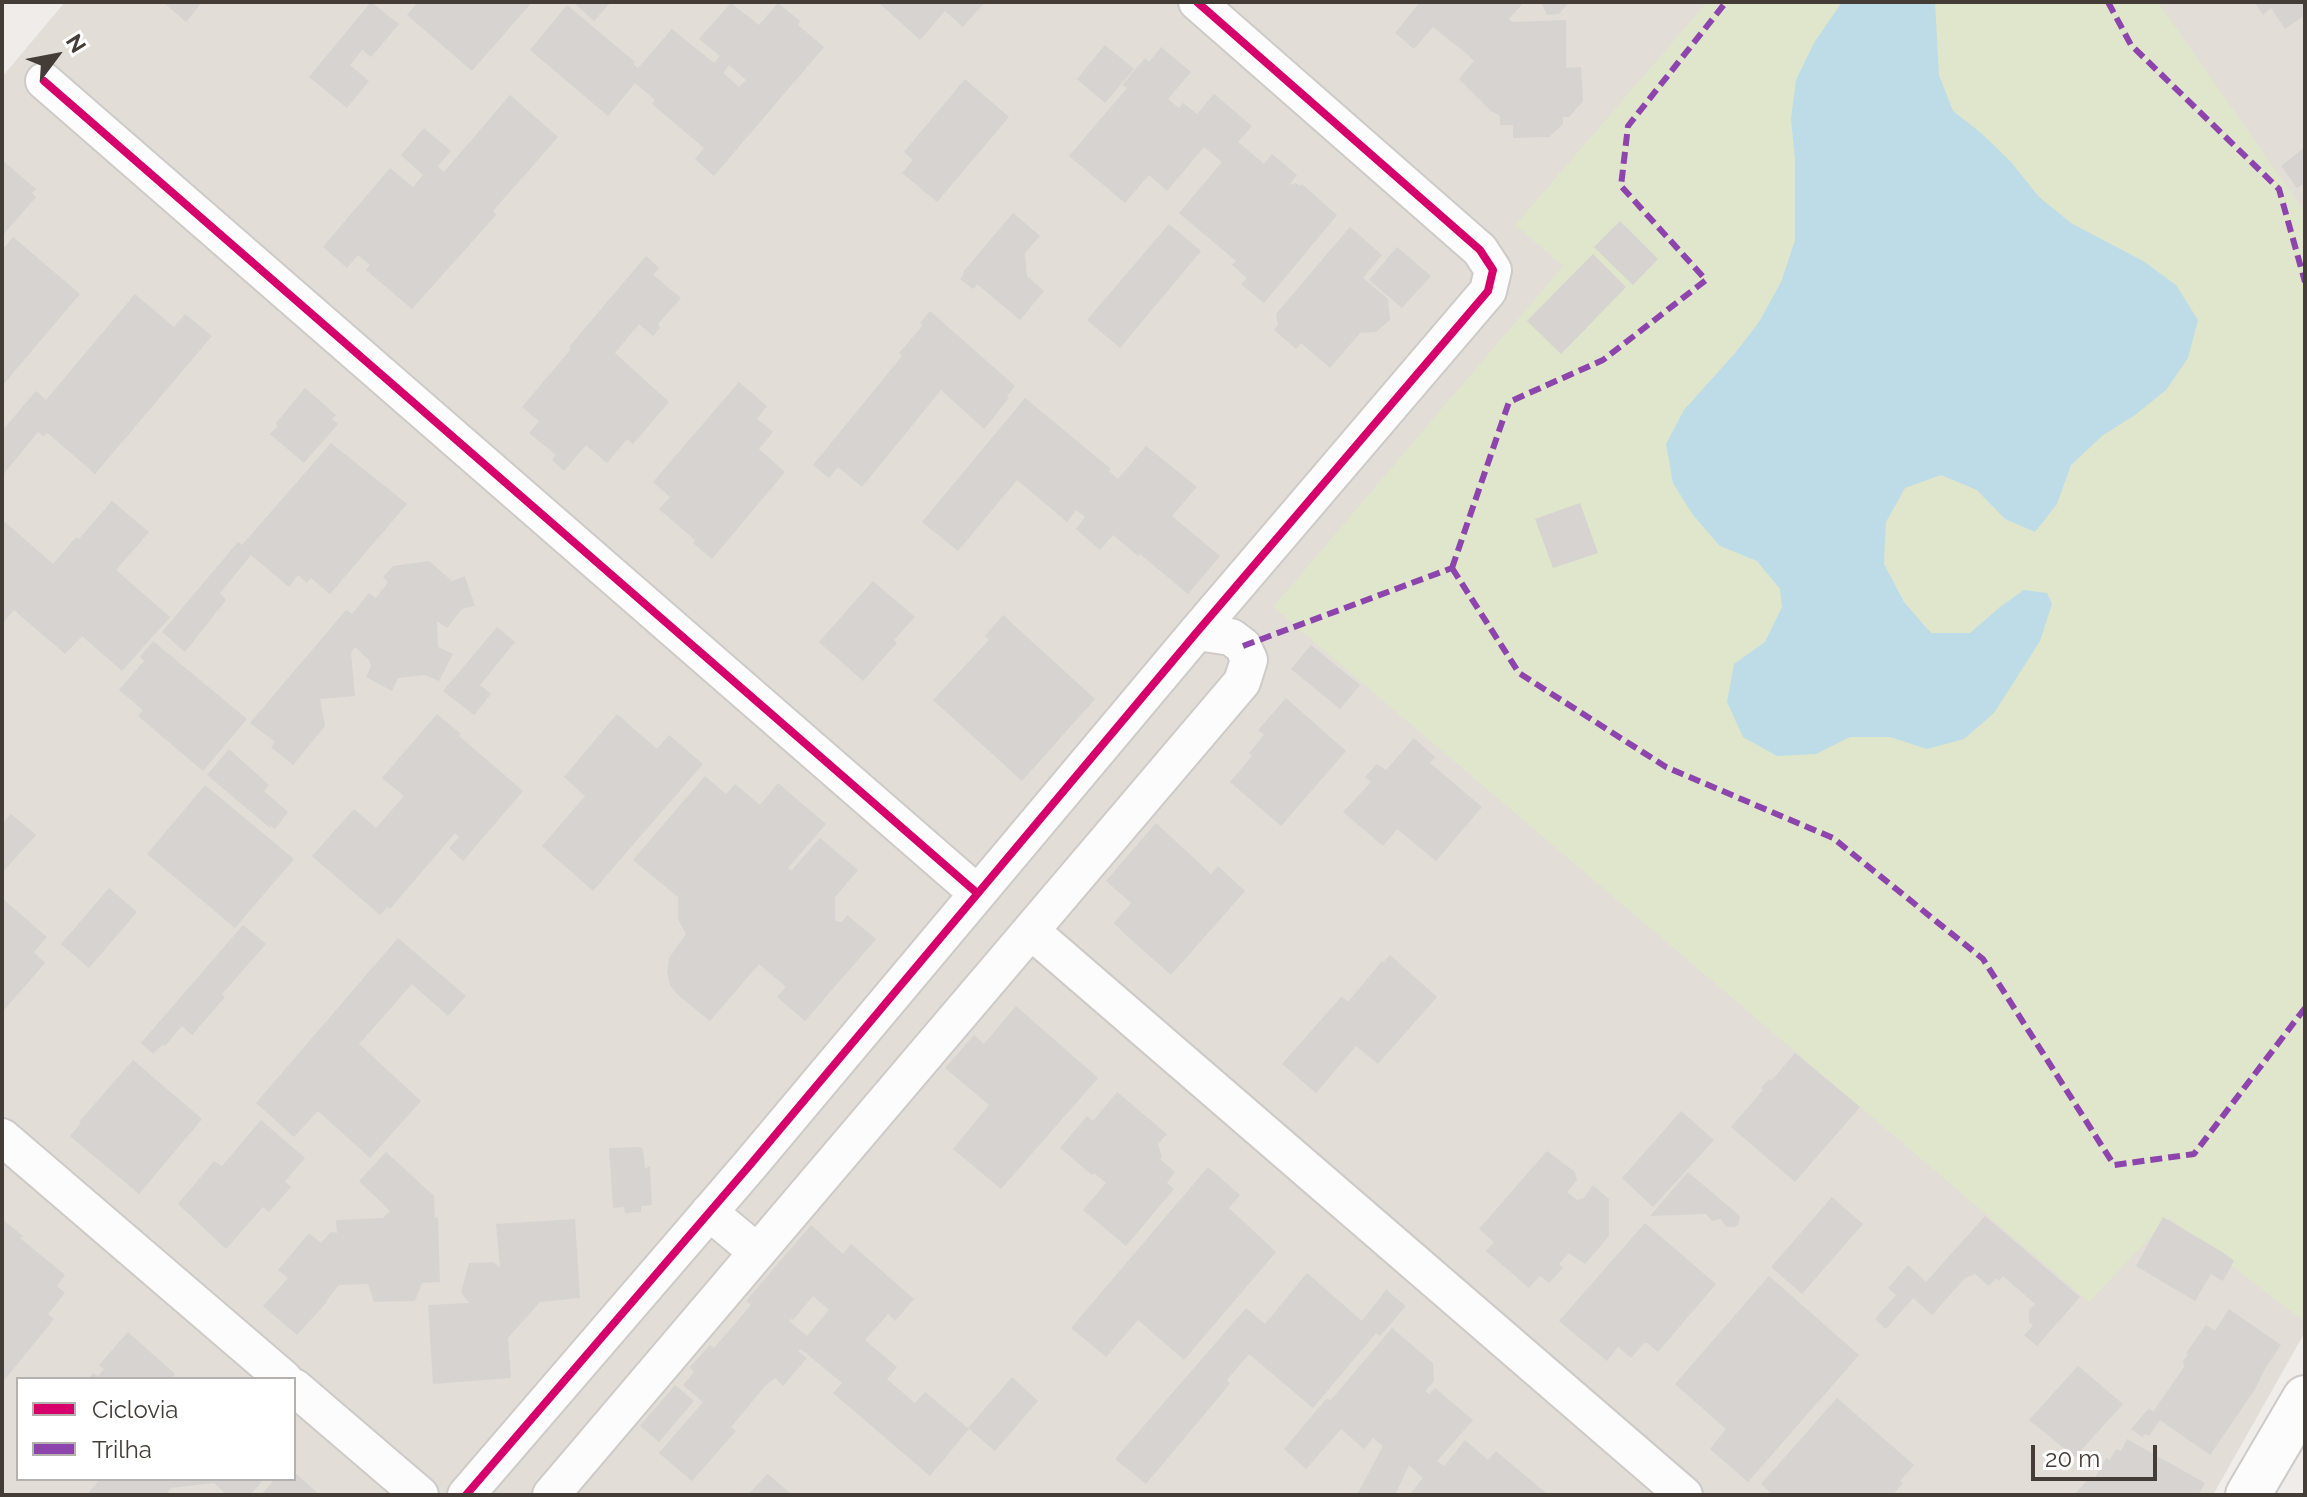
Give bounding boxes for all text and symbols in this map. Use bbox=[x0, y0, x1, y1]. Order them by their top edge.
north arrow bbox=[16, 16, 96, 96]
text: N bbox=[61, 29, 92, 57]
legend bbox=[16, 1377, 296, 1481]
text: Ciclovia bbox=[92, 1395, 178, 1424]
scale bar bbox=[2035, 1429, 2161, 1479]
text: Trilha bbox=[92, 1435, 152, 1464]
text: 20 m bbox=[2045, 1444, 2100, 1473]

